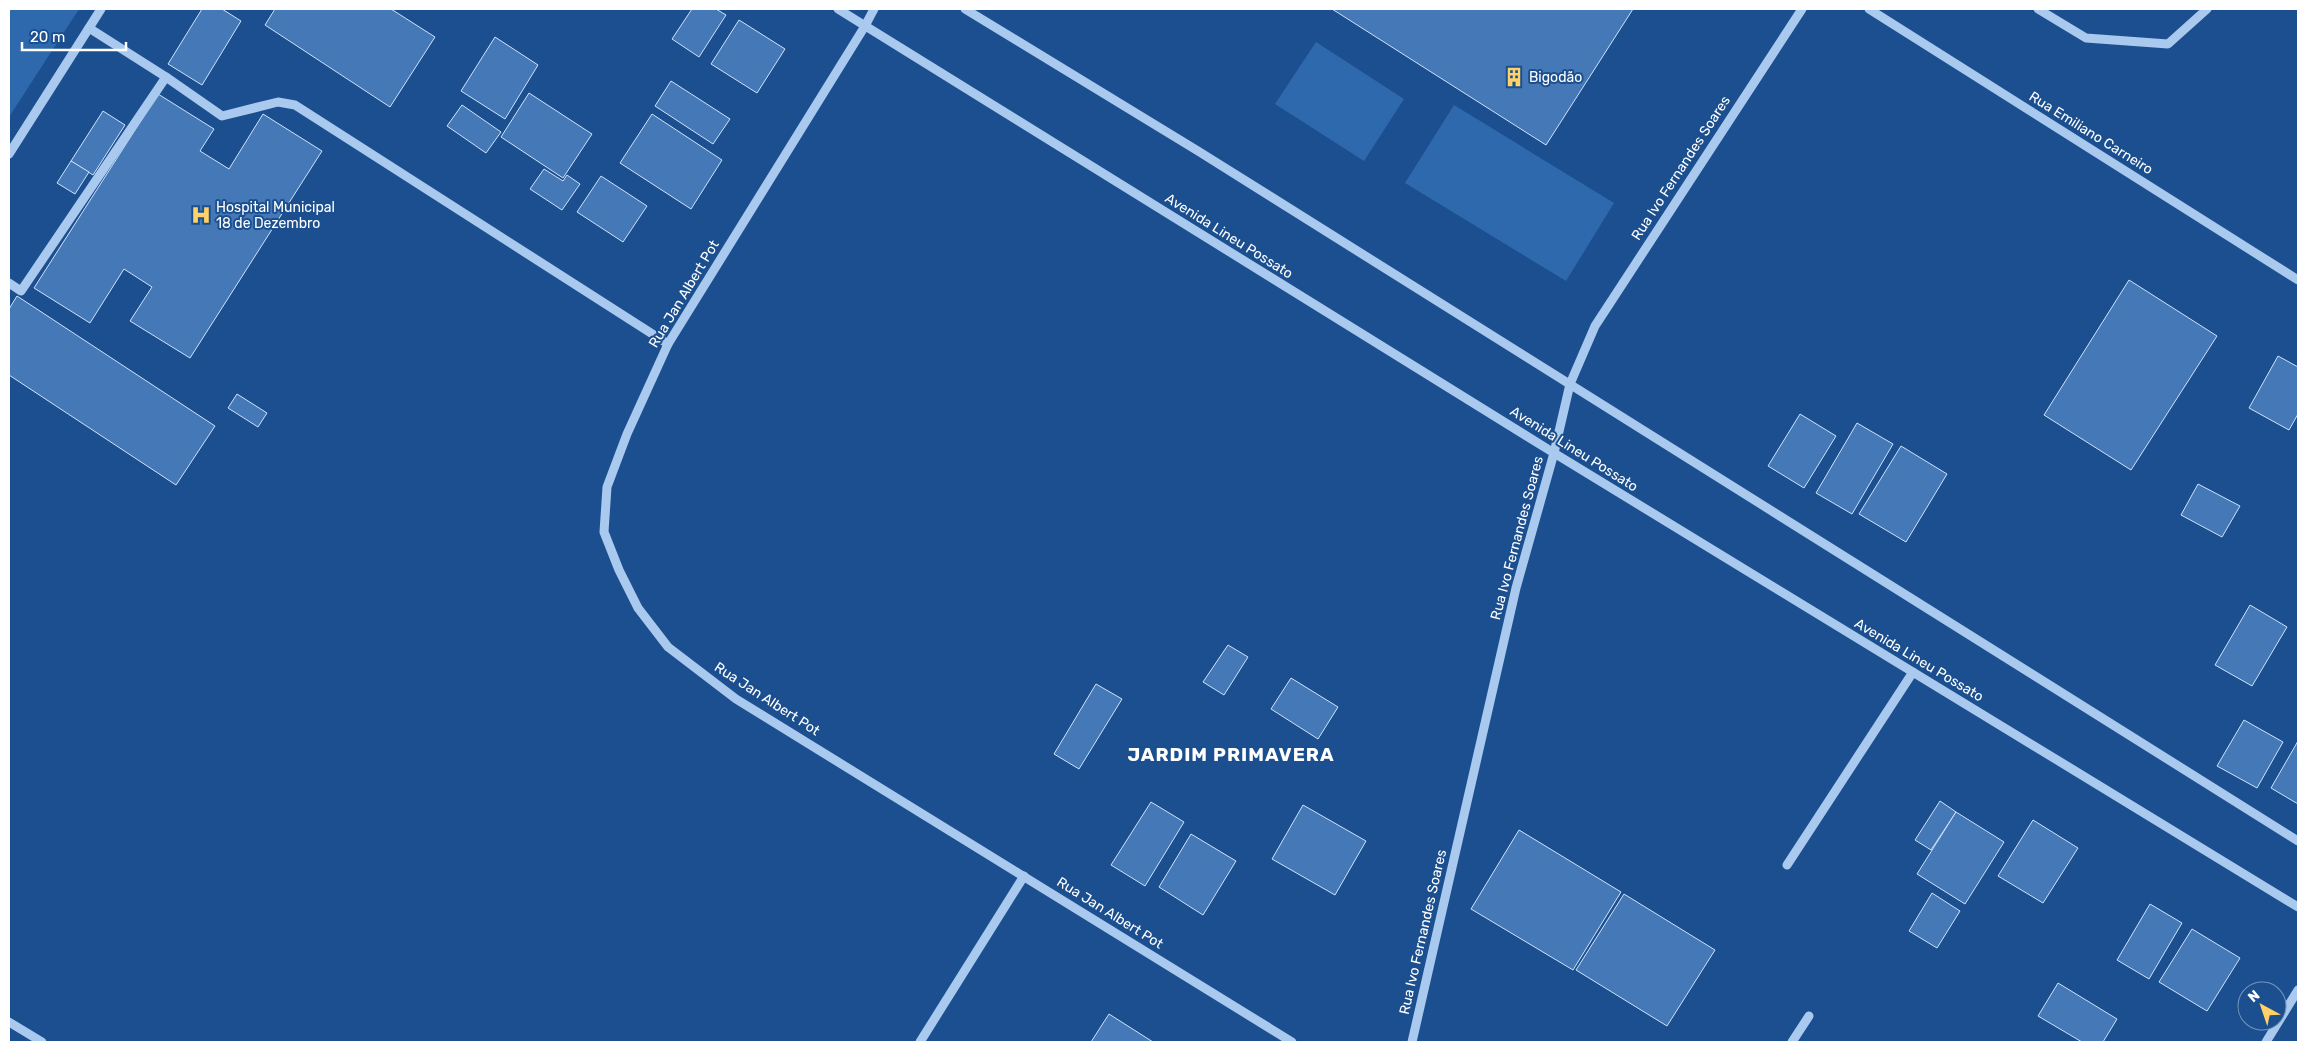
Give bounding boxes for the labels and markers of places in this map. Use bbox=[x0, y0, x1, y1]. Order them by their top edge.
building icon: Bigodão bbox=[1503, 66, 1525, 88]
place label: Bigodão bbox=[1529, 69, 1582, 86]
place label: Hospital Municipal 18 de Dezembro bbox=[216, 199, 335, 232]
hospital icon: Hospital Municipal 18 de Dezembro bbox=[190, 204, 212, 226]

